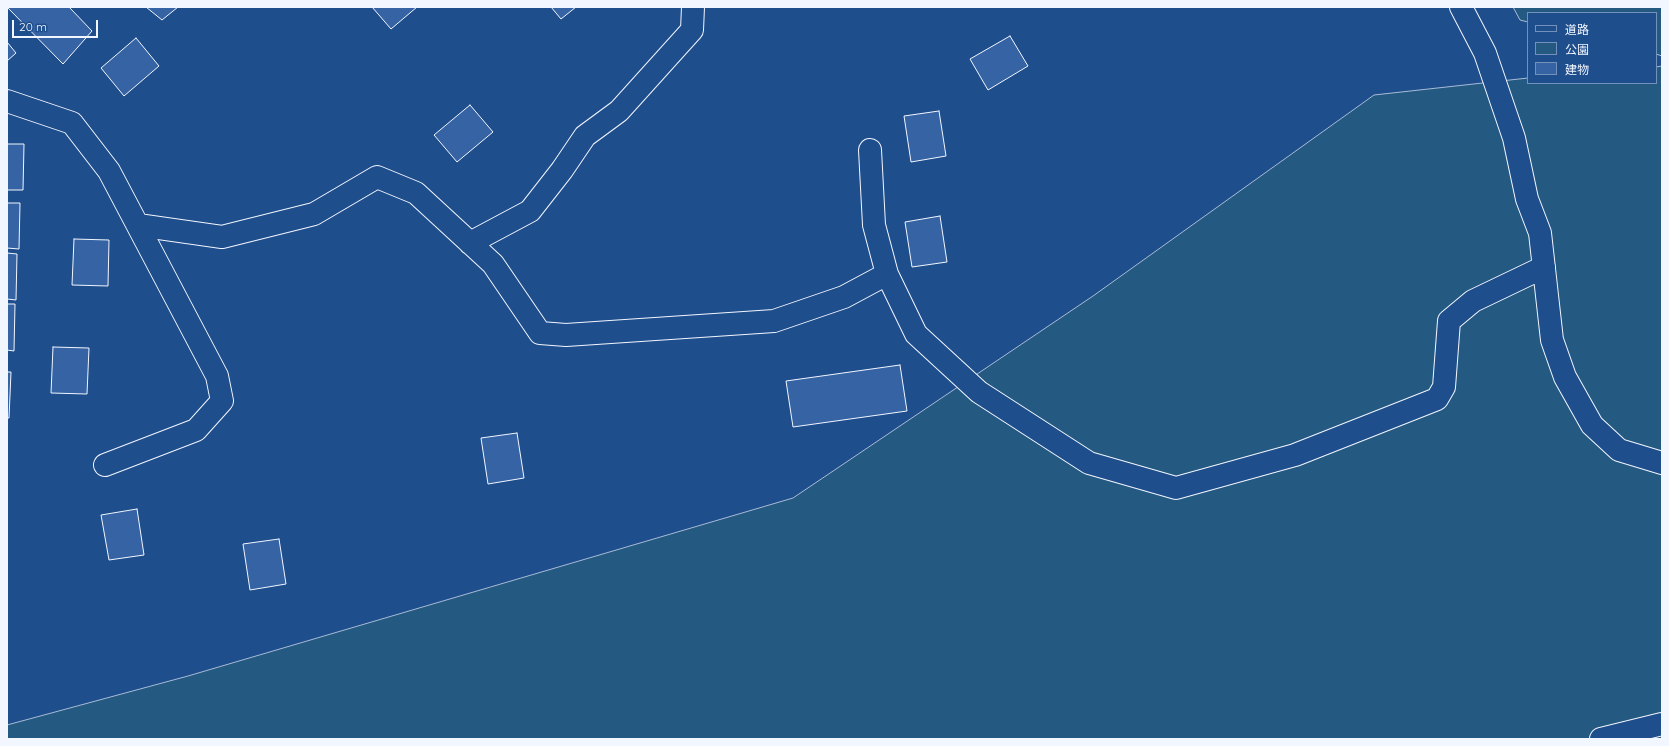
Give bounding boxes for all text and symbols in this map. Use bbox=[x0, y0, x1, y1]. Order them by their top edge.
scale bar bbox=[14, 12, 100, 38]
legend bbox=[1527, 12, 1657, 84]
text: 20 m bbox=[19, 19, 47, 34]
text: 道路 bbox=[1565, 22, 1589, 37]
text: 公園 bbox=[1565, 42, 1589, 57]
text: 建物 bbox=[1565, 62, 1589, 77]

